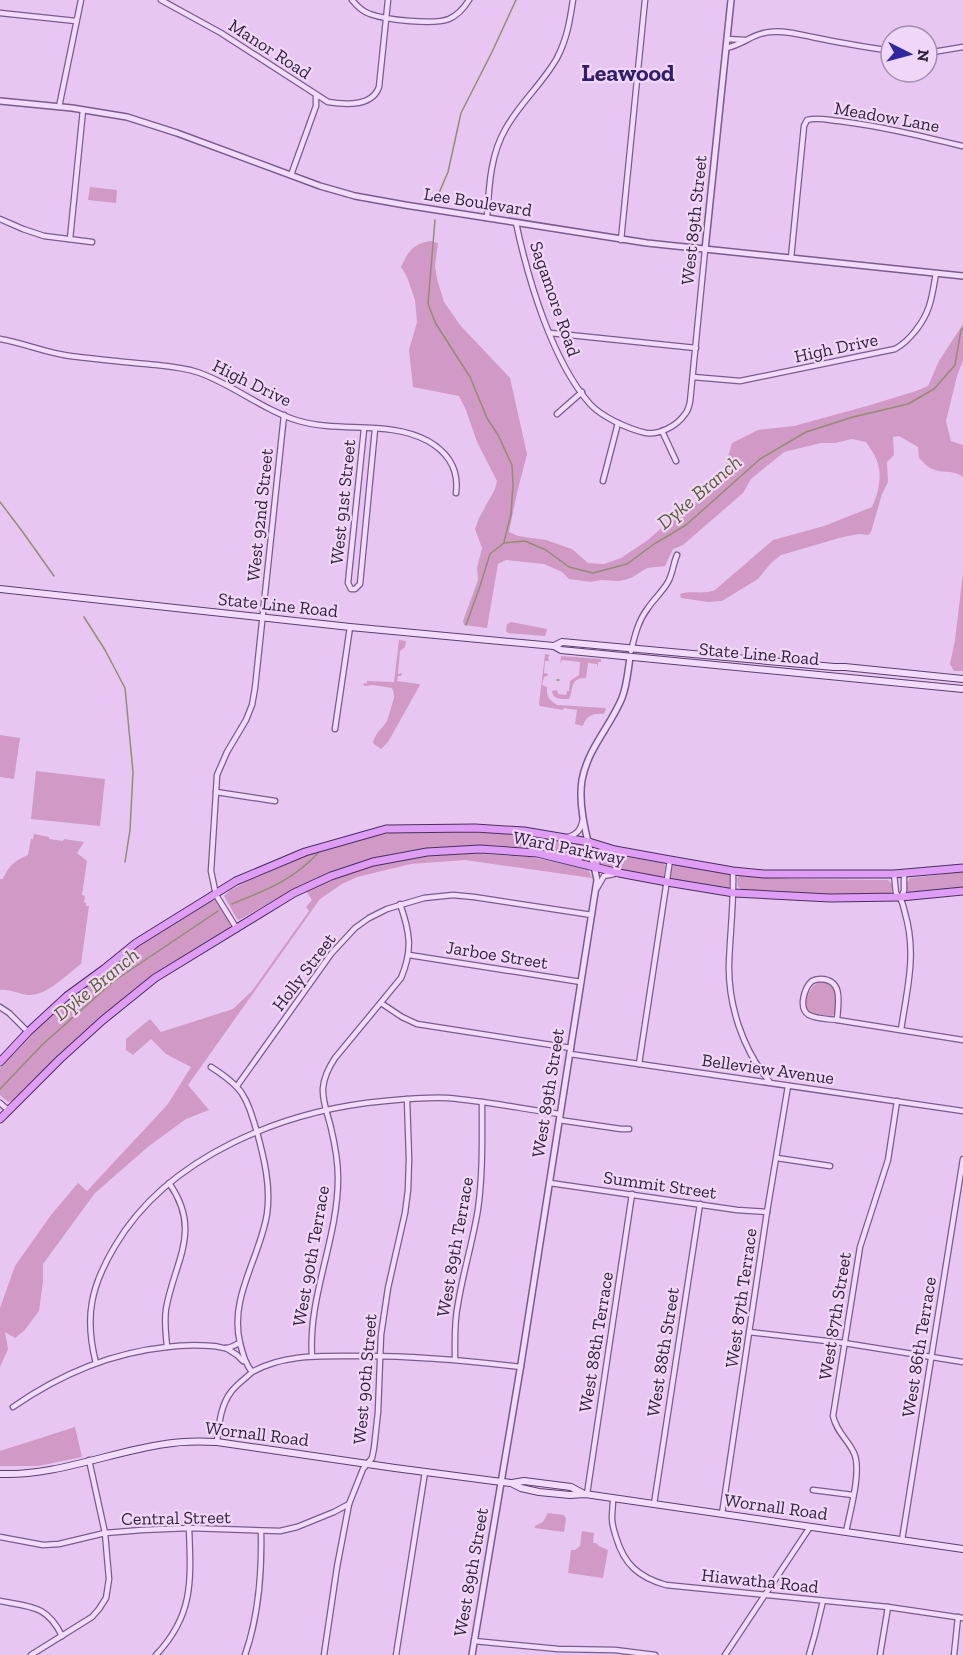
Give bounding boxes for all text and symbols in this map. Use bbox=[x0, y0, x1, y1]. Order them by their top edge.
street label: Manor Road bbox=[225, 14, 316, 84]
north arrow bbox=[879, 24, 939, 84]
text: N bbox=[913, 48, 934, 63]
district label: Leawood bbox=[581, 58, 675, 87]
street label: Meadow Lane bbox=[833, 97, 941, 137]
street label: West 89th Street bbox=[676, 154, 712, 286]
street label: Lee Boulevard bbox=[422, 183, 534, 221]
street label: Sagamore Road bbox=[525, 238, 585, 360]
street label: High Drive bbox=[792, 328, 880, 368]
street label: High Drive bbox=[209, 355, 295, 411]
street label: West 91st Street bbox=[325, 438, 361, 566]
street label: West 92nd Street bbox=[242, 447, 278, 583]
water label: Dyke Branch bbox=[652, 450, 746, 534]
street label: State Line Road bbox=[217, 588, 339, 622]
street label: State Line Road bbox=[698, 638, 820, 670]
street label: Ward Parkway bbox=[511, 826, 627, 870]
street label: Holly Street bbox=[268, 928, 341, 1015]
street label: Jarboe Street bbox=[445, 936, 550, 974]
water label: Dyke Branch bbox=[49, 942, 143, 1026]
street label: West 89th Street bbox=[527, 1027, 569, 1159]
street label: Belleview Avenue bbox=[700, 1049, 836, 1089]
street label: Summit Street bbox=[602, 1166, 718, 1204]
street label: West 89th Terrace bbox=[432, 1175, 478, 1319]
street label: West 90th Terrace bbox=[288, 1184, 334, 1328]
street label: West 87th Terrace bbox=[720, 1227, 762, 1369]
street label: West 87th Street bbox=[814, 1250, 856, 1382]
street label: West 88th Terrace bbox=[574, 1270, 618, 1414]
street label: West 86th Terrace bbox=[897, 1275, 941, 1419]
street label: West 88th Street bbox=[642, 1285, 684, 1418]
street label: West 90th Street bbox=[348, 1312, 382, 1445]
street label: Wornall Road bbox=[204, 1417, 310, 1451]
street label: Wornall Road bbox=[723, 1489, 829, 1525]
street label: Central Street bbox=[121, 1506, 231, 1530]
street label: West 89th Street bbox=[449, 1506, 493, 1638]
street label: Hiawatha Road bbox=[700, 1564, 820, 1598]

